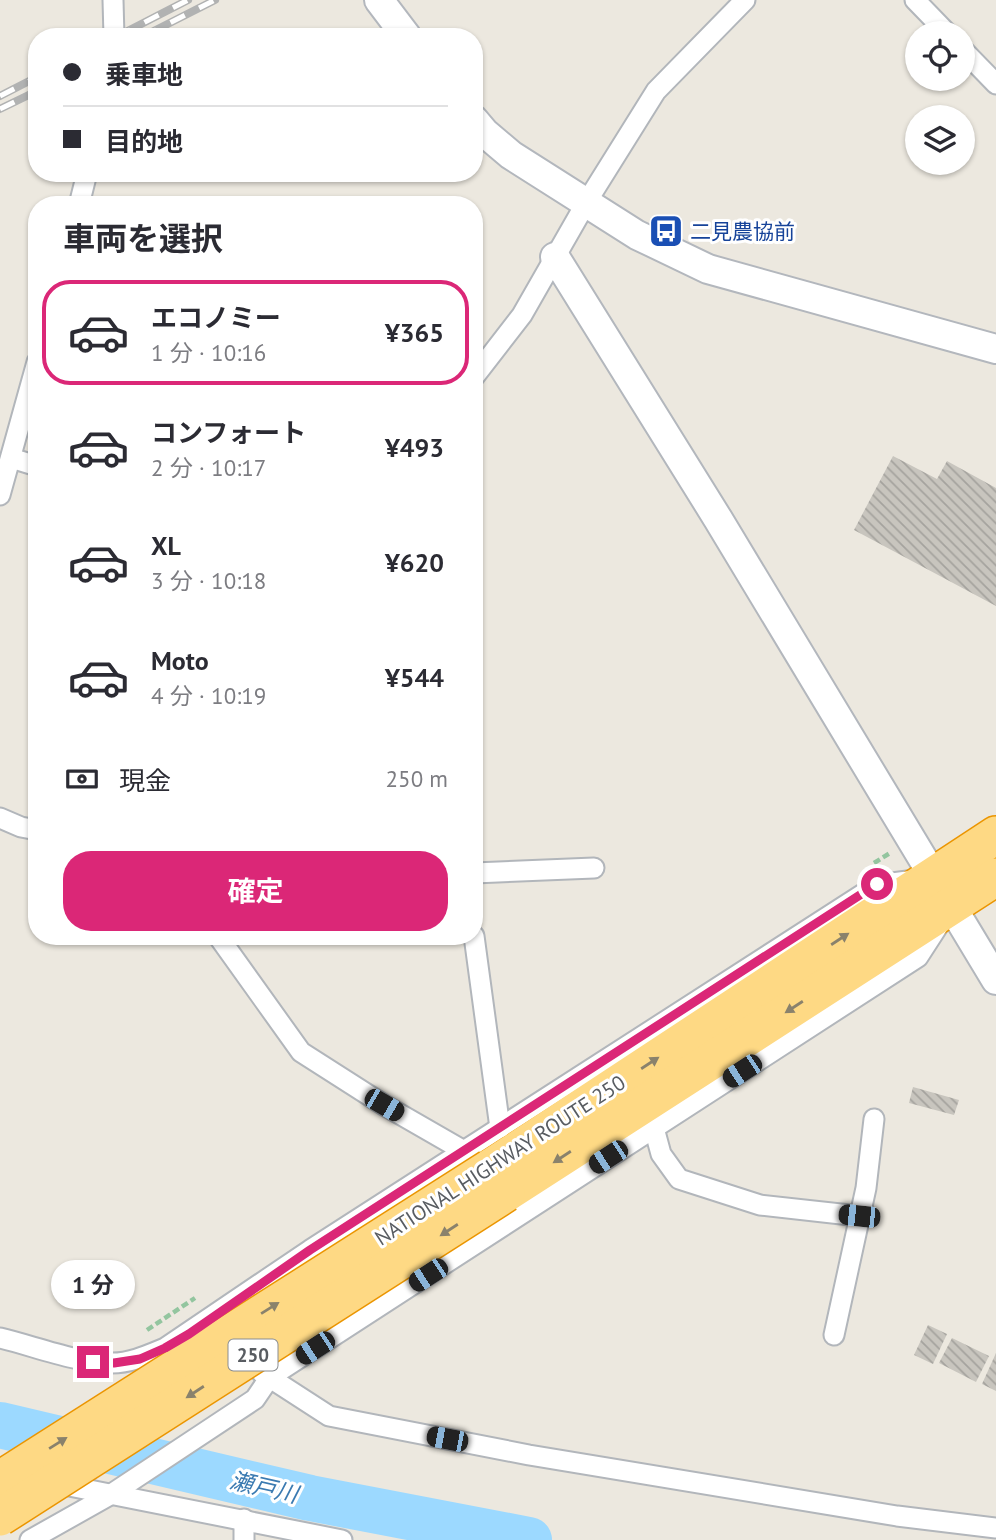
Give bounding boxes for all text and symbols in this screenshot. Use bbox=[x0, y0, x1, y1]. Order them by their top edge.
map controls bbox=[905, 21, 975, 175]
button: locate bbox=[905, 21, 975, 91]
text: 乗車地 bbox=[105, 58, 183, 91]
button: layers bbox=[905, 105, 975, 175]
text: 目的地 bbox=[105, 125, 183, 158]
bus stop icon: 二見農協前 bbox=[647, 212, 685, 250]
text: 車両を選択 bbox=[63, 217, 223, 259]
place label: 二見農協前 bbox=[690, 218, 795, 245]
icon: car bbox=[67, 301, 130, 364]
text: エコノミー bbox=[151, 301, 281, 334]
text: ¥365 bbox=[385, 316, 444, 349]
text: 1 分 · 10:16 bbox=[151, 338, 266, 367]
icon: car bbox=[67, 416, 130, 479]
text: コンフォート bbox=[151, 416, 306, 449]
text: ¥493 bbox=[385, 431, 444, 464]
text: 2 分 · 10:17 bbox=[151, 453, 266, 482]
text: XL bbox=[151, 529, 181, 562]
icon: car bbox=[67, 531, 130, 594]
text: ¥620 bbox=[385, 546, 444, 579]
text: 3 分 · 10:18 bbox=[151, 566, 266, 595]
text: Moto bbox=[151, 644, 209, 677]
icon: car bbox=[67, 646, 130, 709]
text: ¥544 bbox=[385, 661, 444, 694]
text: 4 分 · 10:19 bbox=[151, 681, 266, 710]
icon: cash bbox=[63, 760, 101, 798]
text: 現金 bbox=[119, 764, 171, 797]
text: 250 m bbox=[386, 764, 448, 793]
button: 確定 bbox=[63, 851, 448, 931]
route start bbox=[861, 868, 893, 900]
one-way arrow bbox=[830, 932, 850, 945]
one-way arrow bbox=[785, 1000, 804, 1013]
car bbox=[719, 1051, 766, 1091]
one-way arrow bbox=[640, 1057, 659, 1070]
street label: NATIONAL HIGHWAY ROUTE 250 bbox=[370, 1069, 630, 1251]
car bbox=[361, 1085, 408, 1125]
car bbox=[585, 1137, 632, 1177]
one-way arrow bbox=[553, 1150, 571, 1164]
car bbox=[838, 1203, 881, 1229]
one-way arrow bbox=[439, 1223, 458, 1236]
car bbox=[405, 1255, 452, 1295]
callout: 1 分 bbox=[51, 1260, 135, 1310]
text: 1 分 bbox=[72, 1270, 114, 1299]
one-way arrow bbox=[260, 1301, 280, 1314]
car bbox=[292, 1328, 339, 1368]
road number: 250 bbox=[229, 1340, 278, 1371]
route end bbox=[77, 1346, 109, 1378]
one-way arrow bbox=[185, 1386, 205, 1399]
car bbox=[425, 1425, 470, 1453]
one-way arrow bbox=[48, 1437, 67, 1450]
water label: 瀬戸川 bbox=[227, 1465, 304, 1510]

